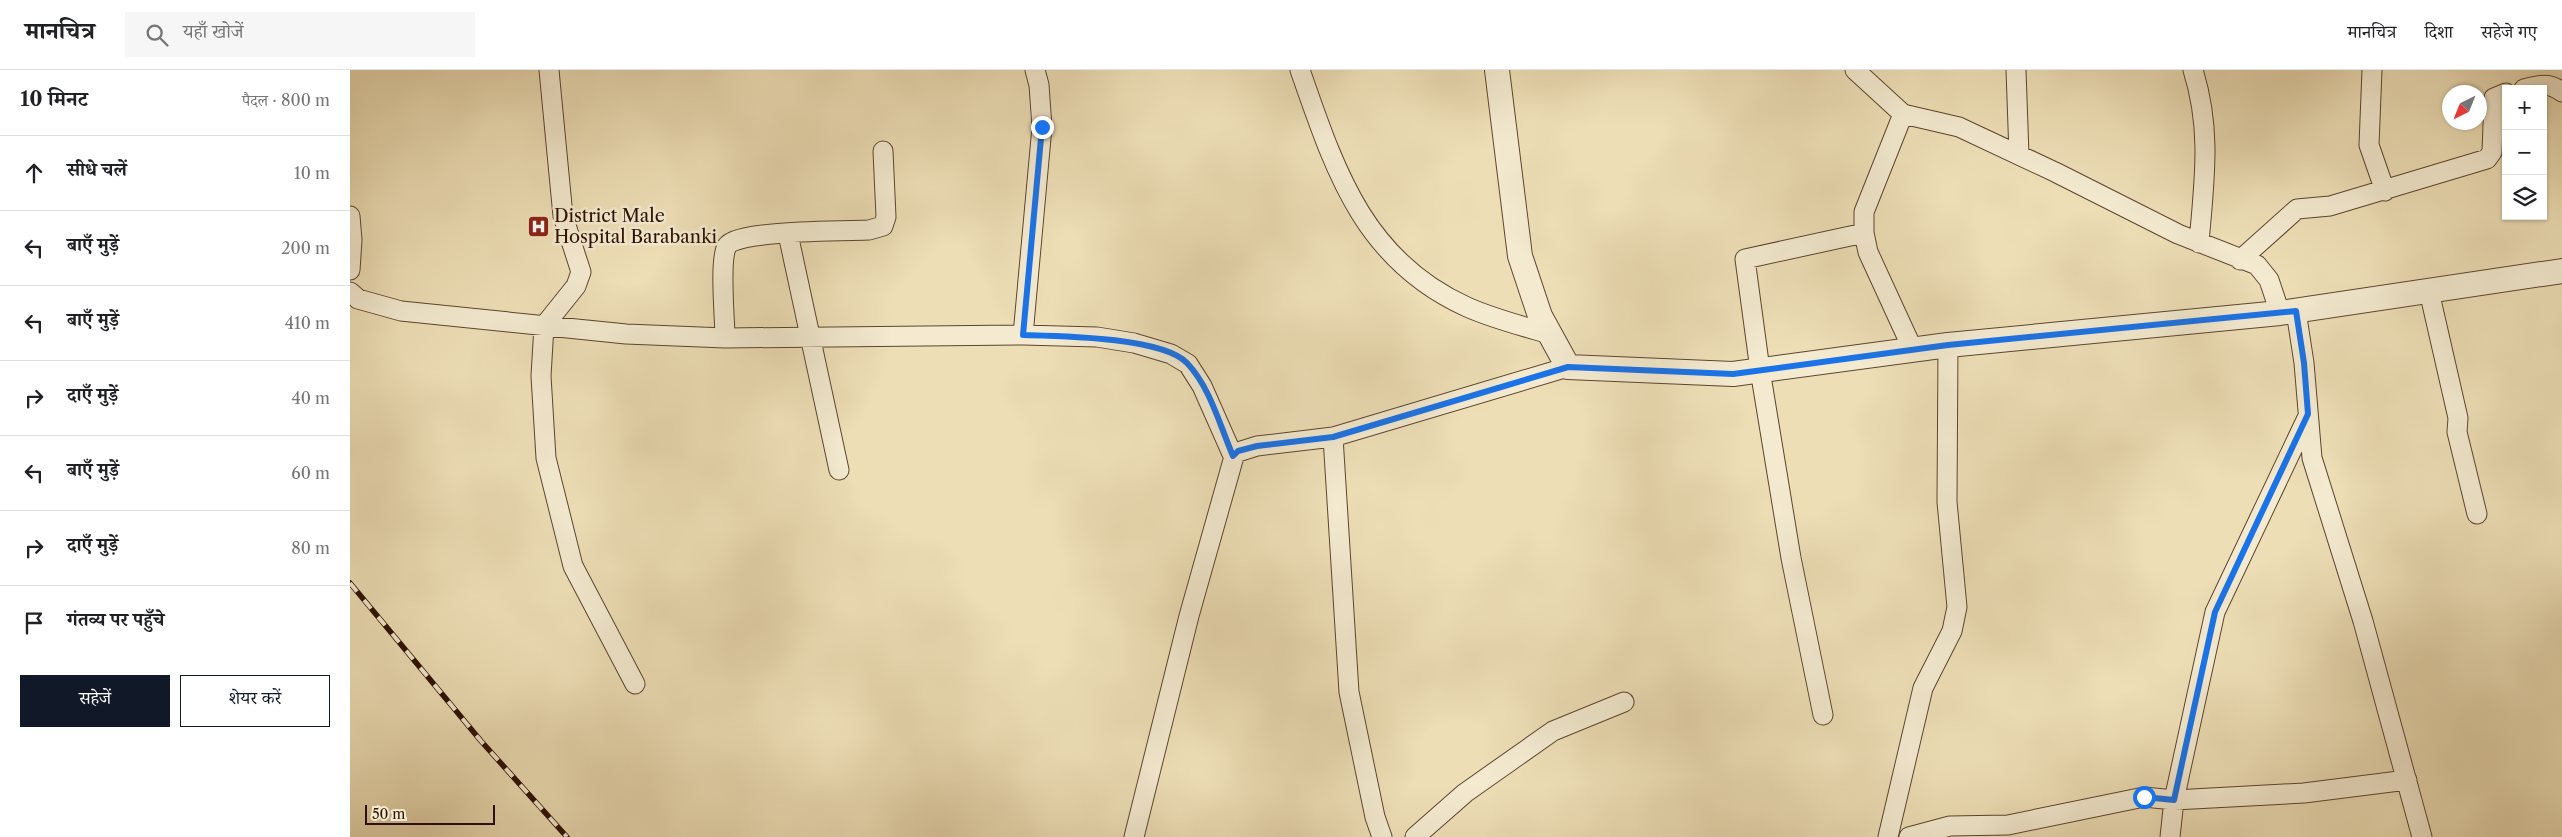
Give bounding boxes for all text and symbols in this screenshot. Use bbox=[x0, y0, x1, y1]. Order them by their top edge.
search box bbox=[125, 12, 475, 57]
text: मानचित्र bbox=[25, 16, 95, 45]
text: यहाँ खोजें bbox=[183, 20, 244, 43]
icon: search bbox=[143, 21, 171, 49]
text: मानचित्र bbox=[2348, 21, 2396, 43]
text: दिशा bbox=[2424, 21, 2453, 43]
text: सहेजे गए bbox=[2481, 21, 2537, 43]
north arrow bbox=[2442, 85, 2487, 130]
map controls bbox=[2502, 85, 2547, 220]
button: + bbox=[2502, 85, 2547, 130]
text: 10 मिनट bbox=[20, 86, 88, 111]
text: पैदल · 800 m bbox=[242, 90, 330, 110]
route end bbox=[1031, 116, 1054, 139]
button: − bbox=[2502, 130, 2547, 175]
text: सीधे चलें bbox=[67, 158, 127, 181]
icon: ahead bbox=[20, 159, 48, 187]
text: 10 m bbox=[294, 163, 330, 183]
button: layers bbox=[2502, 175, 2547, 220]
place label: District Male Hospital Barabanki bbox=[554, 205, 718, 248]
hospital icon: District Male Hospital Barabanki bbox=[526, 214, 550, 238]
text: बाएँ मुड़ें bbox=[67, 233, 119, 256]
icon: left bbox=[20, 234, 48, 262]
text: 200 m bbox=[281, 238, 330, 258]
text: बाएँ मुड़ें bbox=[67, 308, 119, 331]
icon: left bbox=[20, 309, 48, 337]
text: 410 m bbox=[285, 313, 330, 333]
text: दाएँ मुड़ें bbox=[67, 383, 118, 406]
icon: right bbox=[20, 384, 48, 412]
text: 40 m bbox=[291, 388, 330, 408]
text: बाएँ मुड़ें bbox=[67, 458, 119, 481]
icon: left bbox=[20, 459, 48, 487]
text: 60 m bbox=[291, 463, 330, 483]
text: दाएँ मुड़ें bbox=[67, 533, 118, 556]
icon: right bbox=[20, 534, 48, 562]
text: 80 m bbox=[291, 538, 330, 558]
text: गंतव्य पर पहुँचे bbox=[67, 608, 164, 631]
icon: arrive bbox=[20, 609, 48, 637]
button: सहेजें bbox=[20, 675, 170, 727]
button: शेयर करें bbox=[180, 675, 330, 727]
route start bbox=[2133, 786, 2156, 809]
scale bar bbox=[365, 802, 495, 825]
text: 50 m bbox=[372, 805, 405, 823]

